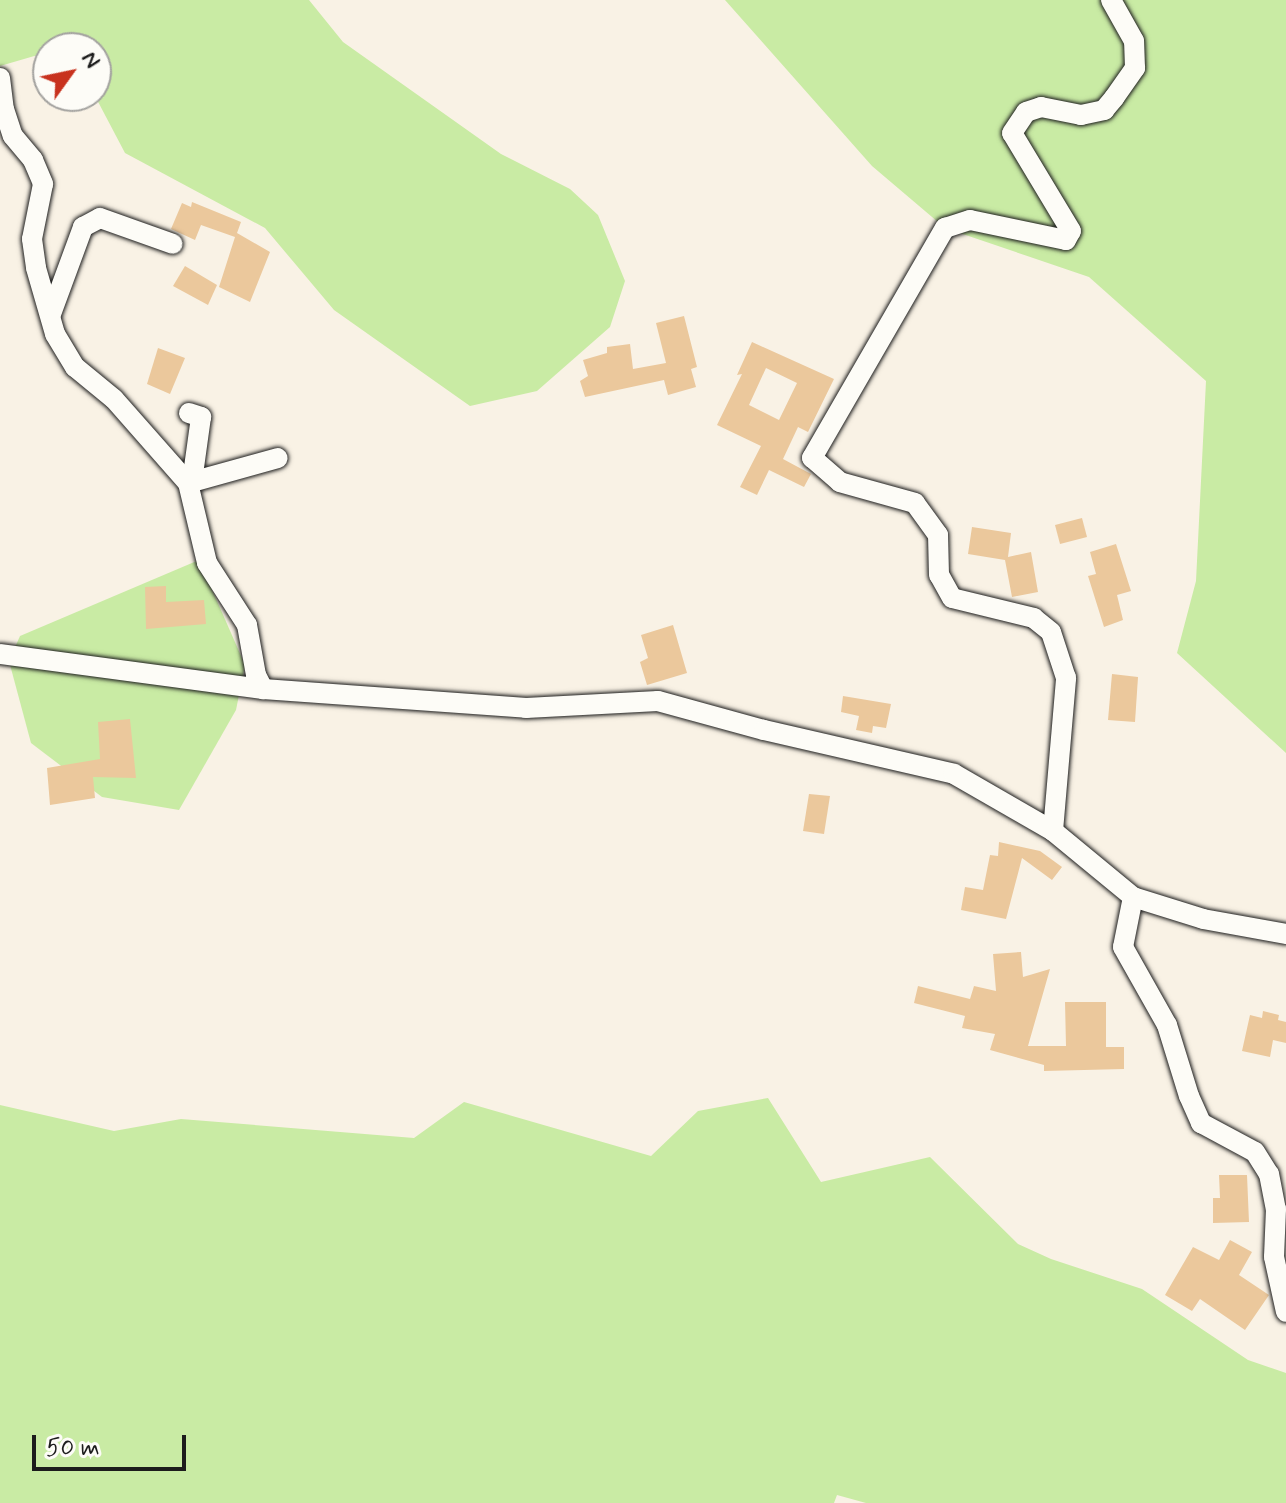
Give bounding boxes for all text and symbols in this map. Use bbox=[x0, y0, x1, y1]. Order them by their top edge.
north arrow bbox=[32, 32, 112, 112]
text: N bbox=[75, 46, 106, 74]
scale bar bbox=[36, 1419, 190, 1469]
text: 50 m bbox=[46, 1433, 100, 1464]

